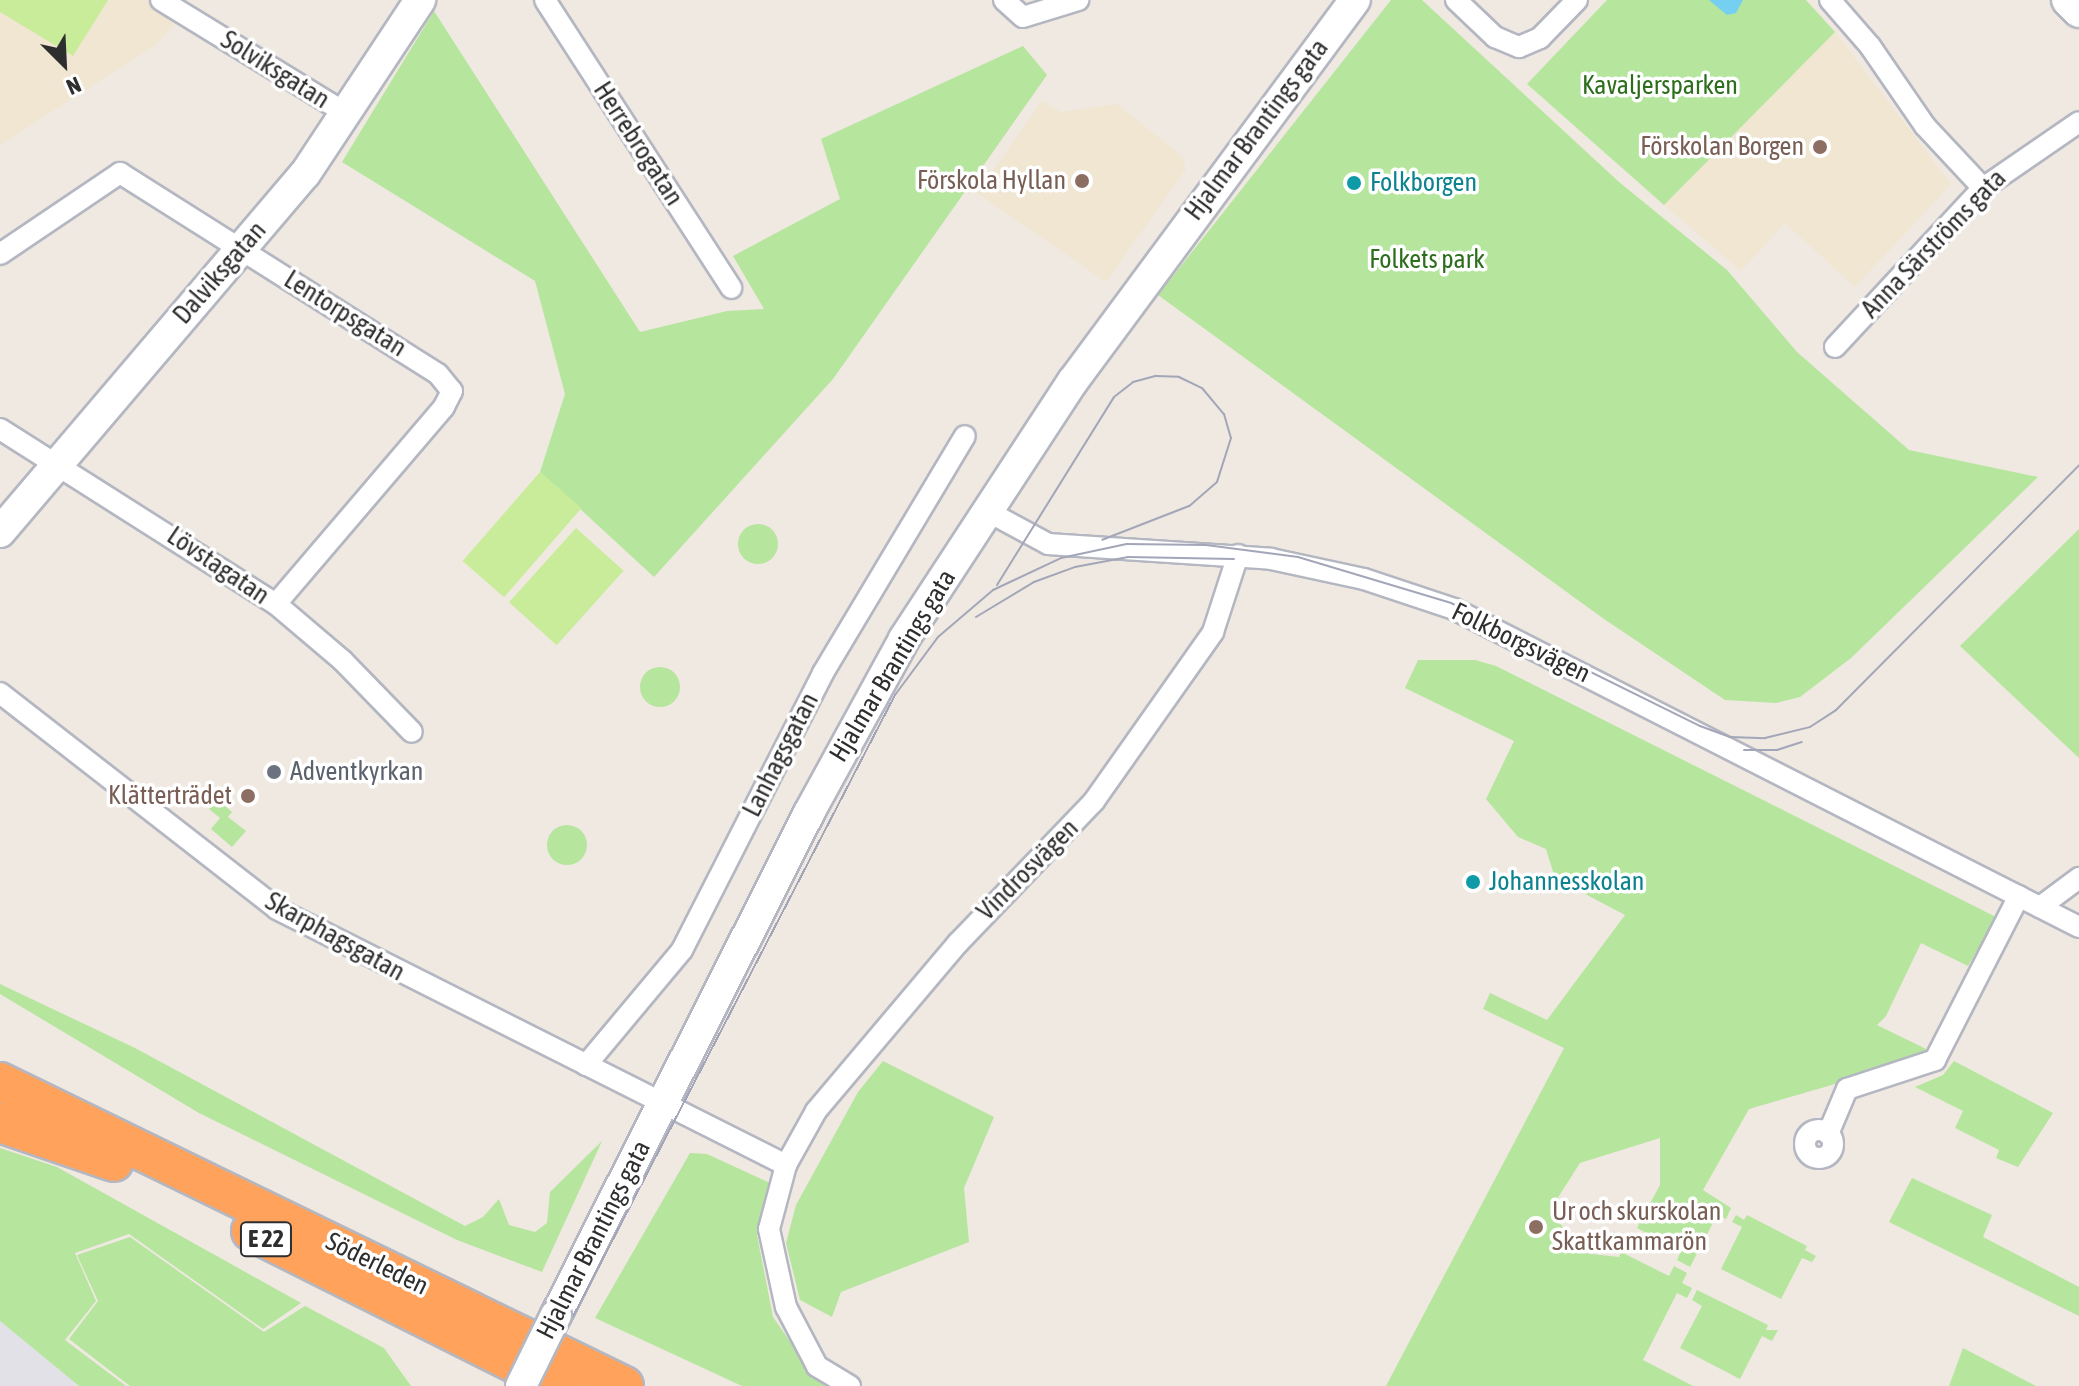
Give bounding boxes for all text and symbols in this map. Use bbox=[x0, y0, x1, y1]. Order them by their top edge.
north arrow bbox=[24, 24, 104, 104]
street label: Solviksgatan bbox=[215, 24, 335, 116]
street label: Hjalmar Brantings gata bbox=[1179, 33, 1335, 227]
park label: Kavaljersparken bbox=[1582, 70, 1738, 102]
text: N bbox=[63, 71, 85, 100]
street label: Herrebrogatan bbox=[586, 76, 690, 212]
place label: Förskolan Borgen bbox=[1640, 131, 1804, 163]
marker: Förskolan Borgen bbox=[1811, 138, 1829, 156]
street label: Anna Särströms gata bbox=[1855, 163, 2013, 325]
place label: Förskola Hyllan bbox=[917, 165, 1066, 197]
place label: Folkborgen bbox=[1370, 167, 1477, 199]
marker: Förskola Hyllan bbox=[1073, 172, 1091, 190]
marker: Folkborgen bbox=[1345, 174, 1363, 192]
street label: Dalviksgatan bbox=[167, 215, 273, 331]
park label: Folkets park bbox=[1369, 244, 1485, 276]
street label: Lentorpsgatan bbox=[278, 264, 412, 364]
street label: Lövstagatan bbox=[161, 521, 275, 611]
street label: Hjalmar Brantings gata bbox=[823, 564, 963, 768]
street label: Folkborgsvägen bbox=[1447, 596, 1595, 690]
street label: Lanhagsgatan bbox=[737, 688, 825, 822]
place label: Adventkyrkan bbox=[290, 756, 423, 788]
marker: Adventkyrkan bbox=[265, 763, 283, 781]
place label: Klätterträdet bbox=[108, 780, 232, 812]
marker: Klätterträdet bbox=[239, 787, 257, 805]
street label: Vindrosvägen bbox=[971, 813, 1085, 927]
place label: Johannesskolan bbox=[1489, 866, 1644, 898]
marker: Johannesskolan bbox=[1464, 873, 1482, 891]
street label: Skarphagsgatan bbox=[260, 886, 410, 988]
street label: Hjalmar Brantings gata bbox=[530, 1136, 658, 1344]
place label: Ur och skurskolan Skattkammarön bbox=[1552, 1196, 1721, 1258]
marker: Ur och skurskolan Skattkammarön bbox=[1527, 1218, 1545, 1236]
road number: E 22 bbox=[238, 1219, 294, 1259]
street label: Söderleden bbox=[321, 1226, 433, 1302]

